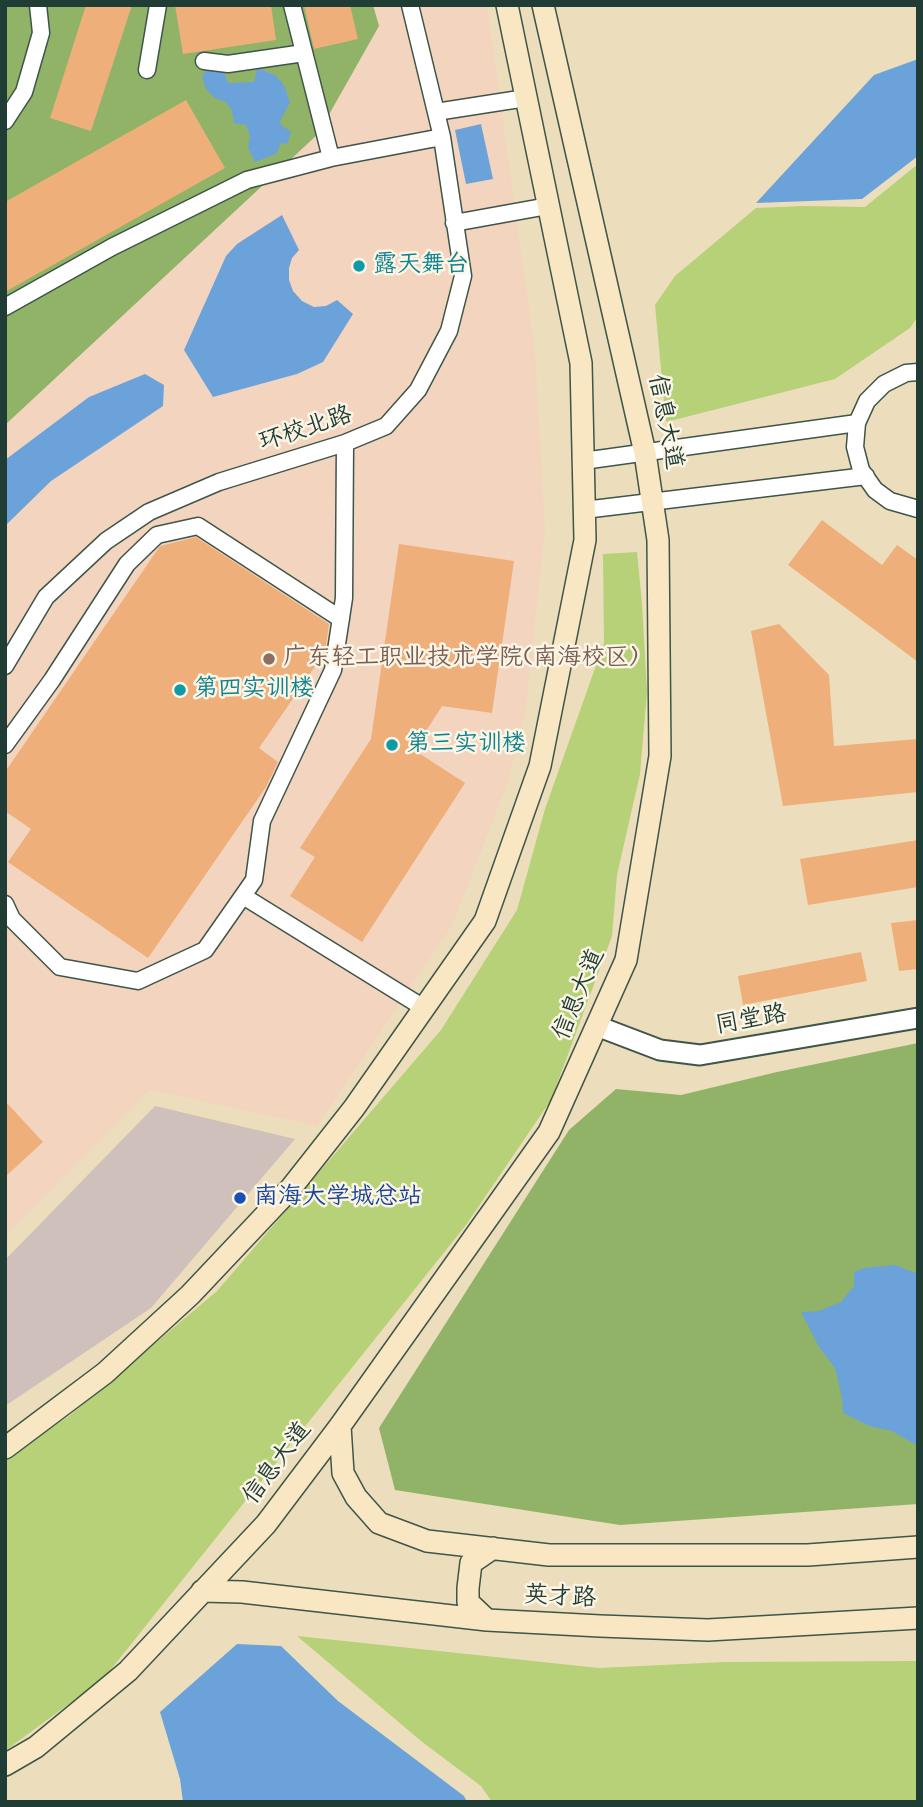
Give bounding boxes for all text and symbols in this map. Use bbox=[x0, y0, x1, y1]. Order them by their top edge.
place label: 露天舞台 bbox=[373, 252, 469, 280]
marker: 露天舞台 bbox=[351, 258, 367, 274]
street label: 信息大道 bbox=[641, 372, 687, 472]
street label: 环校北路 bbox=[256, 401, 356, 459]
place label: 广东轻工职业技术学院(南海校区) bbox=[283, 645, 638, 673]
marker: 广东轻工职业技术学院(南海校区) bbox=[261, 651, 277, 667]
place label: 第四实训楼 bbox=[194, 676, 314, 704]
marker: 第四实训楼 bbox=[172, 682, 188, 698]
place label: 第三实训楼 bbox=[406, 731, 526, 759]
marker: 第三实训楼 bbox=[384, 737, 400, 753]
street label: 信息大道 bbox=[548, 945, 612, 1045]
street label: 同堂路 bbox=[713, 1001, 789, 1041]
place label: 南海大学城总站 bbox=[254, 1184, 422, 1212]
marker: 南海大学城总站 bbox=[232, 1190, 248, 1206]
street label: 信息大道 bbox=[238, 1417, 318, 1511]
street label: 英才路 bbox=[523, 1582, 597, 1614]

